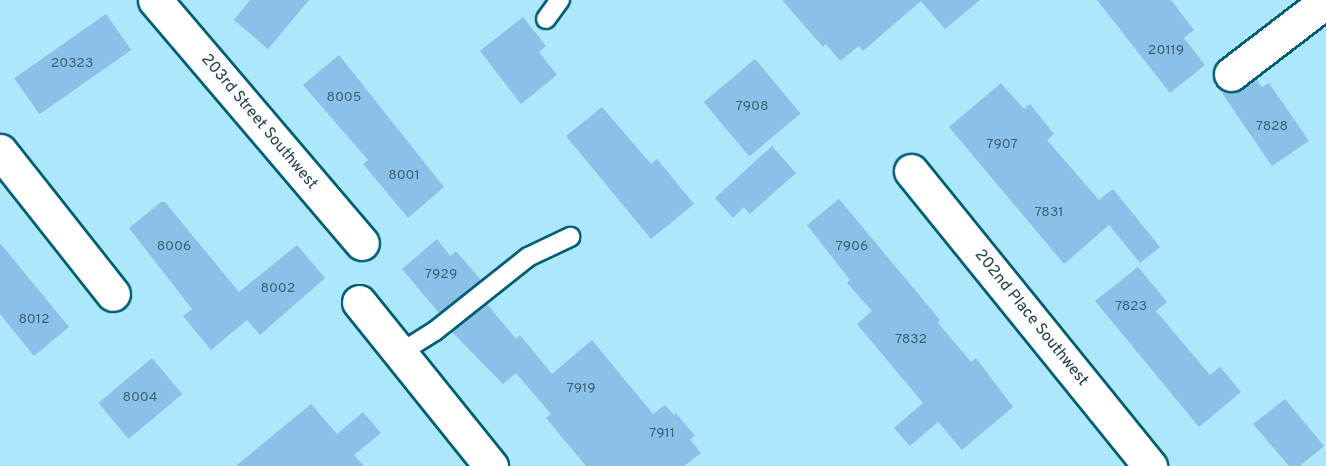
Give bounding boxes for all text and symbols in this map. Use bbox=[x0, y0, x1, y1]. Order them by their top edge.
house number: 20119 bbox=[1148, 43, 1184, 59]
street label: 203rd Street Southwest bbox=[197, 50, 321, 194]
house number: 20323 bbox=[51, 56, 93, 72]
house number: 8005 bbox=[327, 90, 361, 106]
house number: 7908 bbox=[735, 99, 769, 115]
house number: 7828 bbox=[1256, 119, 1288, 135]
house number: 7907 bbox=[986, 137, 1018, 153]
house number: 8001 bbox=[388, 168, 420, 184]
house number: 7831 bbox=[1034, 205, 1064, 221]
house number: 8006 bbox=[157, 239, 191, 255]
house number: 7906 bbox=[836, 239, 868, 255]
street label: 202nd Place Southwest bbox=[970, 246, 1092, 390]
house number: 7929 bbox=[425, 267, 457, 283]
house number: 8002 bbox=[261, 281, 295, 297]
house number: 7823 bbox=[1115, 299, 1147, 315]
house number: 8012 bbox=[18, 312, 50, 328]
house number: 7832 bbox=[895, 332, 927, 348]
house number: 7919 bbox=[566, 381, 596, 397]
house number: 8004 bbox=[123, 390, 157, 406]
house number: 7911 bbox=[649, 426, 675, 442]

